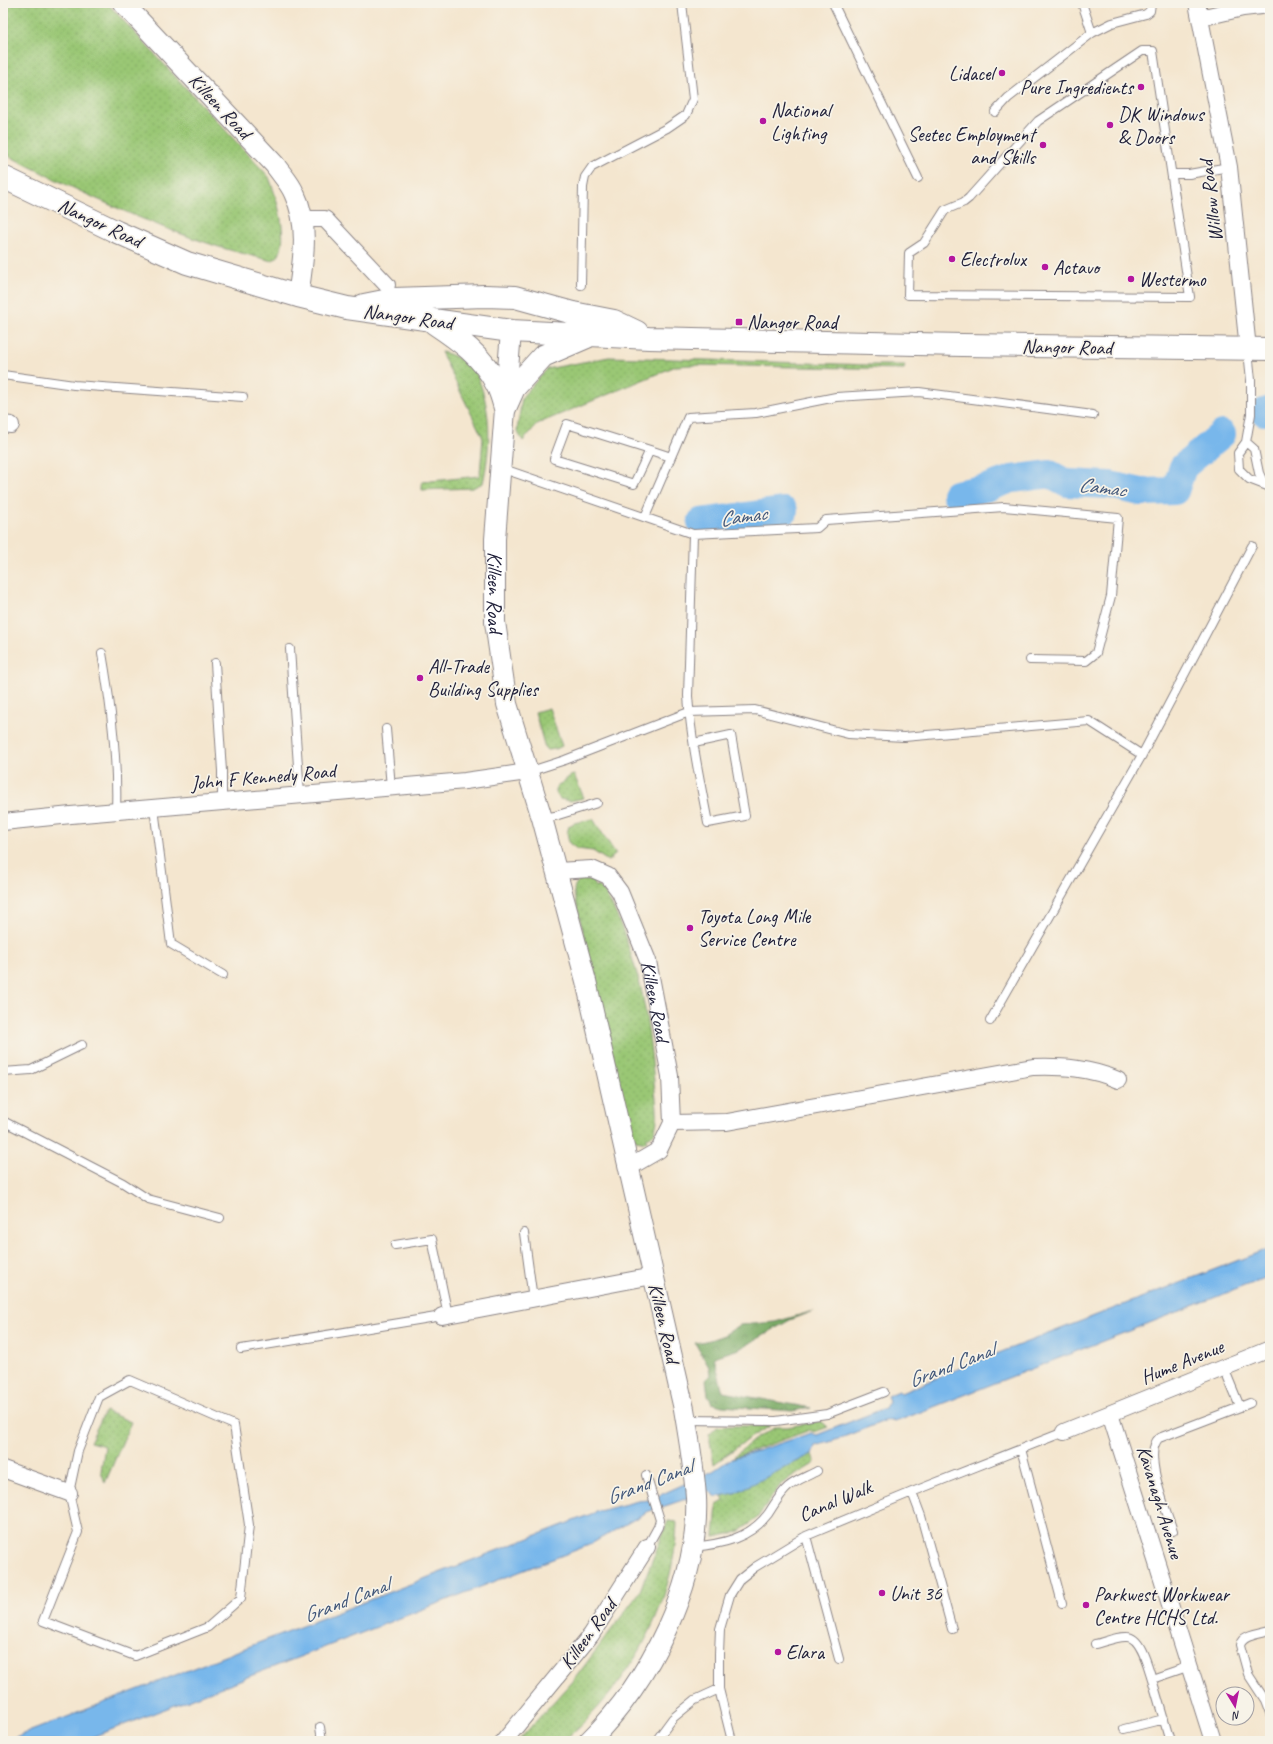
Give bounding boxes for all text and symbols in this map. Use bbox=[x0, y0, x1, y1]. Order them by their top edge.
place label: Lidacel bbox=[949, 61, 998, 86]
street label: Killeen Road bbox=[183, 68, 259, 146]
marker: Lidacel bbox=[997, 68, 1007, 78]
place label: Pure Ingredients bbox=[1020, 75, 1135, 100]
marker: Pure Ingredients bbox=[1136, 82, 1146, 92]
place label: National Lighting bbox=[771, 98, 834, 146]
place label: DK Windows & Doors bbox=[1118, 102, 1206, 150]
marker: National Lighting bbox=[758, 116, 768, 126]
marker: DK Windows & Doors bbox=[1105, 120, 1115, 130]
place label: Seetec Employment and Skills bbox=[908, 122, 1038, 170]
marker: Seetec Employment and Skills bbox=[1038, 140, 1048, 150]
street label: Willow Road bbox=[1193, 156, 1228, 243]
street label: Nangor Road bbox=[54, 193, 149, 255]
place label: Electrolux bbox=[960, 247, 1028, 272]
marker: Electrolux bbox=[947, 254, 957, 264]
place label: Actavo bbox=[1053, 255, 1101, 280]
marker: Actavo bbox=[1040, 262, 1050, 272]
place label: Westermo bbox=[1139, 267, 1206, 292]
marker: Westermo bbox=[1126, 274, 1136, 284]
street label: Nangor Road bbox=[362, 298, 457, 336]
place label: Nangor Road bbox=[747, 310, 840, 335]
marker: Nangor Road bbox=[734, 317, 744, 327]
street label: Nangor Road bbox=[1022, 334, 1115, 360]
water label: Camac bbox=[1077, 471, 1129, 503]
water label: Camac bbox=[718, 500, 770, 532]
street label: Killeen Road bbox=[483, 552, 509, 638]
place label: All-Trade Building Supplies bbox=[428, 654, 540, 702]
marker: All-Trade Building Supplies bbox=[415, 673, 425, 683]
street label: John F Kennedy Road bbox=[189, 758, 339, 796]
place label: Toyota Long Mile Service Centre bbox=[698, 904, 812, 952]
marker: Toyota Long Mile Service Centre bbox=[685, 923, 695, 933]
street label: Killeen Road bbox=[636, 959, 676, 1047]
street label: Killeen Road bbox=[643, 1281, 686, 1368]
water label: Grand Canal bbox=[904, 1334, 1004, 1393]
street label: Hume Avenue bbox=[1137, 1334, 1229, 1390]
street label: Kavanagh Avenue bbox=[1131, 1443, 1189, 1563]
water label: Grand Canal bbox=[602, 1451, 702, 1510]
street label: Canal Walk bbox=[795, 1474, 877, 1527]
water label: Grand Canal bbox=[299, 1569, 399, 1628]
place label: Unit 36 bbox=[890, 1581, 943, 1606]
place label: Parkwest Workwear Centre HCHS Ltd. bbox=[1094, 1582, 1231, 1630]
marker: Unit 36 bbox=[877, 1588, 887, 1598]
street label: Killeen Road bbox=[554, 1591, 624, 1674]
marker: Parkwest Workwear Centre HCHS Ltd. bbox=[1081, 1600, 1091, 1610]
place label: Elara bbox=[786, 1640, 826, 1665]
marker: Elara bbox=[773, 1647, 783, 1657]
north arrow bbox=[1215, 1686, 1255, 1726]
text: N bbox=[1230, 1708, 1241, 1724]

